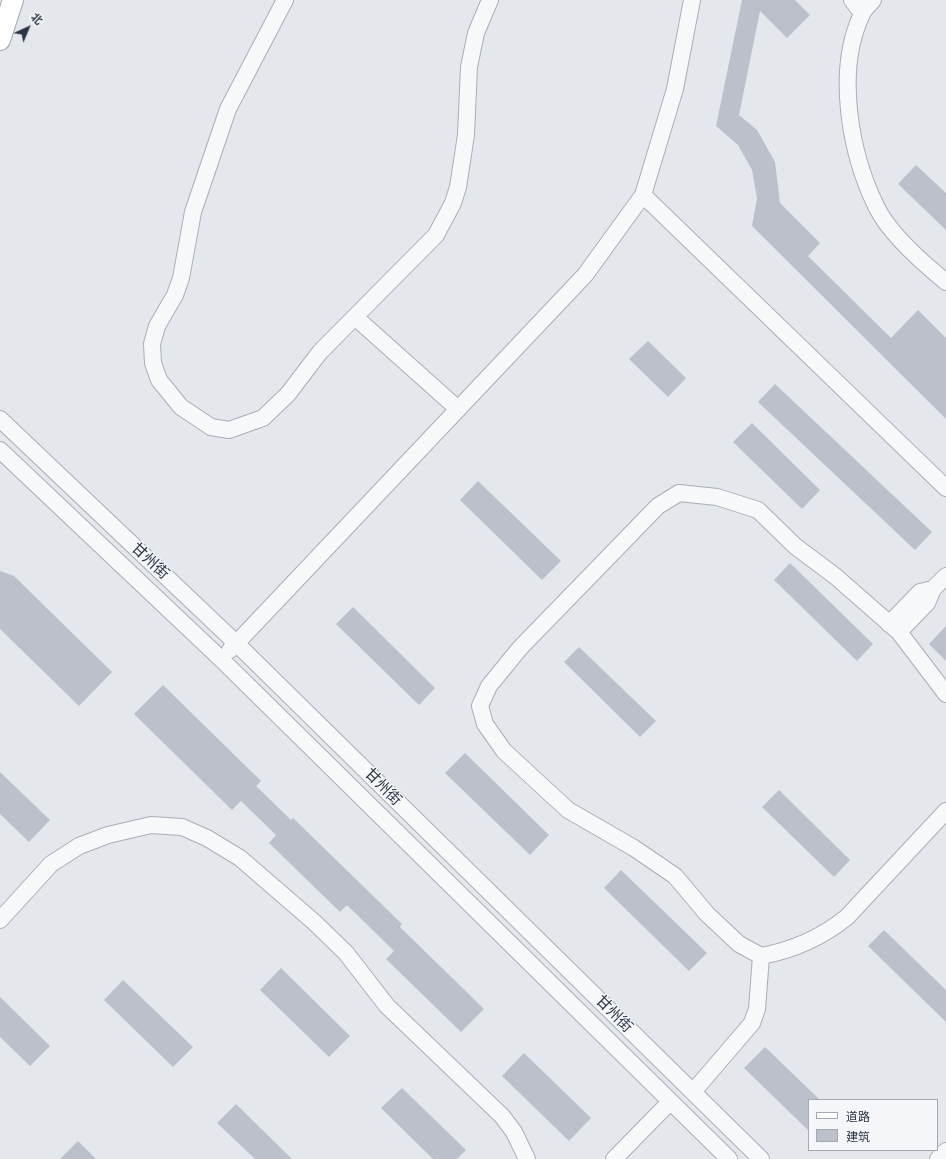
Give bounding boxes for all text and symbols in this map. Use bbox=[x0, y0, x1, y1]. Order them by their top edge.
north arrow bbox=[8, 8, 48, 48]
text: 北 bbox=[29, 11, 44, 27]
street label: 甘州街 bbox=[127, 539, 173, 583]
street label: 甘州街 bbox=[361, 765, 405, 809]
street label: 甘州街 bbox=[592, 992, 636, 1036]
legend bbox=[808, 1099, 938, 1151]
text: 道路 bbox=[846, 1111, 870, 1123]
text: 建筑 bbox=[846, 1131, 870, 1143]

